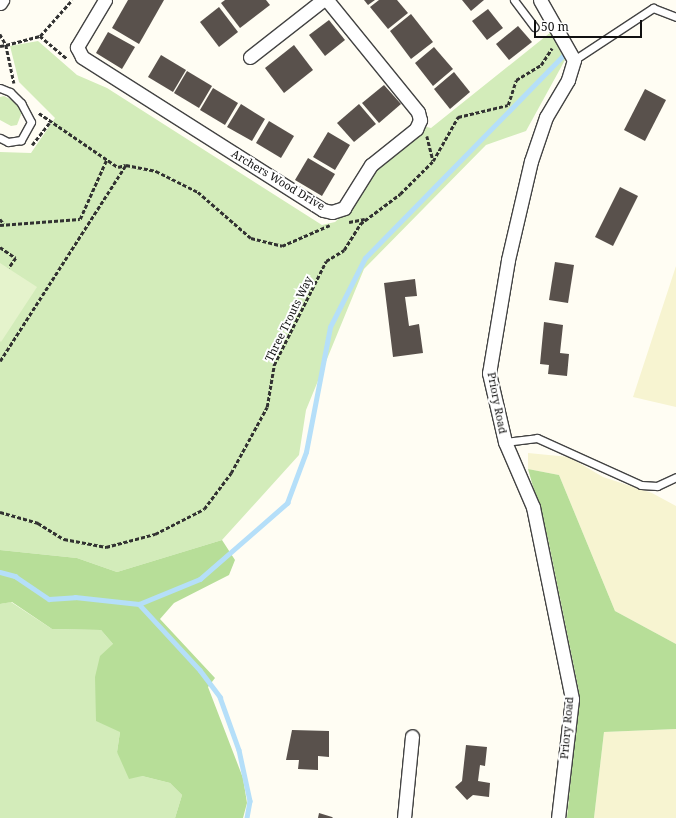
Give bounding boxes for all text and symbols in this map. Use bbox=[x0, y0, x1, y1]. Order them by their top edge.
scale bar bbox=[536, 12, 644, 38]
text: 50 m bbox=[541, 18, 569, 35]
street label: Archers Wood Drive bbox=[229, 147, 327, 213]
street label: Three Trouts Way bbox=[263, 274, 315, 364]
street label: Priory Road bbox=[485, 371, 509, 435]
street label: Priory Road bbox=[558, 696, 576, 760]

